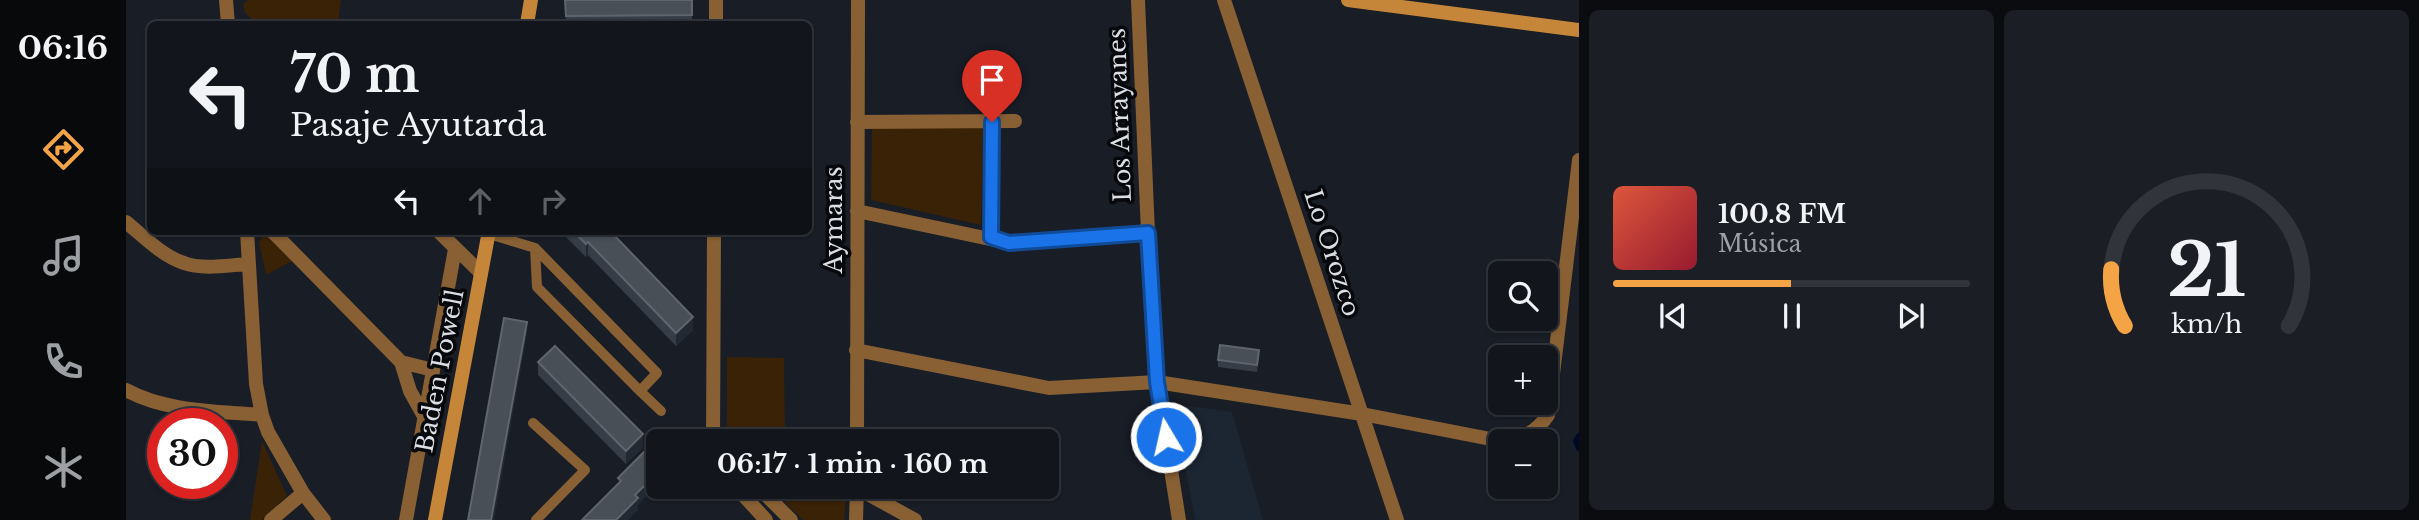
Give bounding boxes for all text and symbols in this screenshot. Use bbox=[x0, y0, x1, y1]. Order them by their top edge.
text: 06:16 bbox=[18, 28, 108, 68]
street label: Los Arrayanes bbox=[1102, 28, 1137, 202]
text: 70 m bbox=[290, 44, 420, 105]
icon: left bbox=[175, 49, 266, 140]
pin bbox=[962, 50, 1022, 122]
icon: arrive bbox=[973, 61, 1011, 99]
text: Pasaje Ayutarda bbox=[290, 105, 546, 145]
icon: directions bbox=[39, 125, 88, 174]
street label: Aymaras bbox=[819, 166, 848, 275]
icon: left bbox=[388, 182, 426, 220]
icon: ahead bbox=[461, 182, 499, 220]
icon: right bbox=[534, 182, 572, 220]
street label: Lo Orozco bbox=[1298, 186, 1367, 320]
text: 100.8 FM bbox=[1718, 198, 1846, 230]
text: 21 bbox=[2167, 225, 2246, 316]
text: Música bbox=[1718, 230, 1801, 258]
icon: music bbox=[39, 231, 88, 280]
map controls bbox=[1488, 261, 1558, 499]
button: search bbox=[1488, 261, 1558, 331]
street label: Baden Powell bbox=[409, 287, 470, 455]
icon: previous bbox=[1654, 297, 1692, 335]
icon: pause bbox=[1773, 297, 1811, 335]
icon: next bbox=[1892, 297, 1930, 335]
text: km/h bbox=[2171, 309, 2242, 340]
icon: phone bbox=[39, 337, 88, 386]
button: + bbox=[1488, 345, 1558, 415]
position arrow bbox=[1129, 400, 1203, 474]
speed limit sign: 30 bbox=[147, 408, 238, 499]
button: − bbox=[1488, 429, 1558, 499]
icon: climate bbox=[39, 443, 88, 492]
text: 06:17 · 1 min · 160 m bbox=[717, 448, 988, 480]

